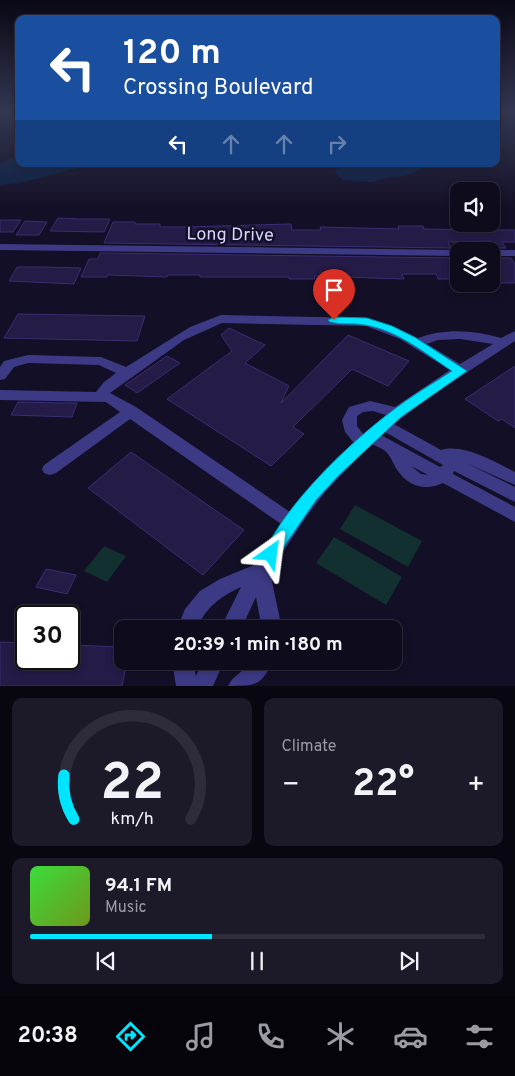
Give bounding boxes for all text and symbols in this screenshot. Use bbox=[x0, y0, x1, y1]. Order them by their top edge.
text: 120 m bbox=[123, 32, 221, 76]
icon: left bbox=[40, 35, 105, 100]
text: Crossing Boulevard bbox=[123, 75, 313, 102]
icon: left bbox=[164, 130, 192, 158]
icon: ahead bbox=[217, 130, 245, 158]
icon: ahead bbox=[270, 130, 298, 158]
icon: right bbox=[323, 130, 351, 158]
map controls bbox=[450, 182, 500, 292]
button: sound bbox=[450, 182, 500, 232]
street label: Long Drive bbox=[186, 223, 274, 248]
button: layers bbox=[450, 242, 500, 292]
pin bbox=[313, 269, 355, 320]
icon: arrive bbox=[320, 276, 348, 304]
position arrow bbox=[244, 527, 296, 579]
speed limit sign: 30 bbox=[15, 605, 80, 670]
text: 20:39 · 1 min · 180 m bbox=[173, 633, 343, 657]
text: Climate bbox=[282, 737, 336, 757]
text: 22 bbox=[100, 752, 164, 818]
text: 22° bbox=[352, 761, 414, 810]
text: − bbox=[282, 768, 300, 804]
text: + bbox=[467, 768, 485, 804]
text: km/h bbox=[110, 808, 153, 831]
text: 94.1 FM bbox=[105, 874, 172, 898]
text: Music bbox=[105, 898, 146, 918]
icon: previous bbox=[92, 947, 120, 975]
icon: pause bbox=[243, 947, 271, 975]
icon: next bbox=[395, 947, 423, 975]
icon: directions bbox=[113, 1019, 148, 1054]
icon: music bbox=[183, 1019, 218, 1054]
icon: phone bbox=[253, 1019, 288, 1054]
icon: climate bbox=[323, 1019, 358, 1054]
icon: car bbox=[393, 1019, 428, 1054]
icon: filters bbox=[462, 1019, 497, 1054]
text: 20:38 bbox=[17, 1023, 78, 1050]

